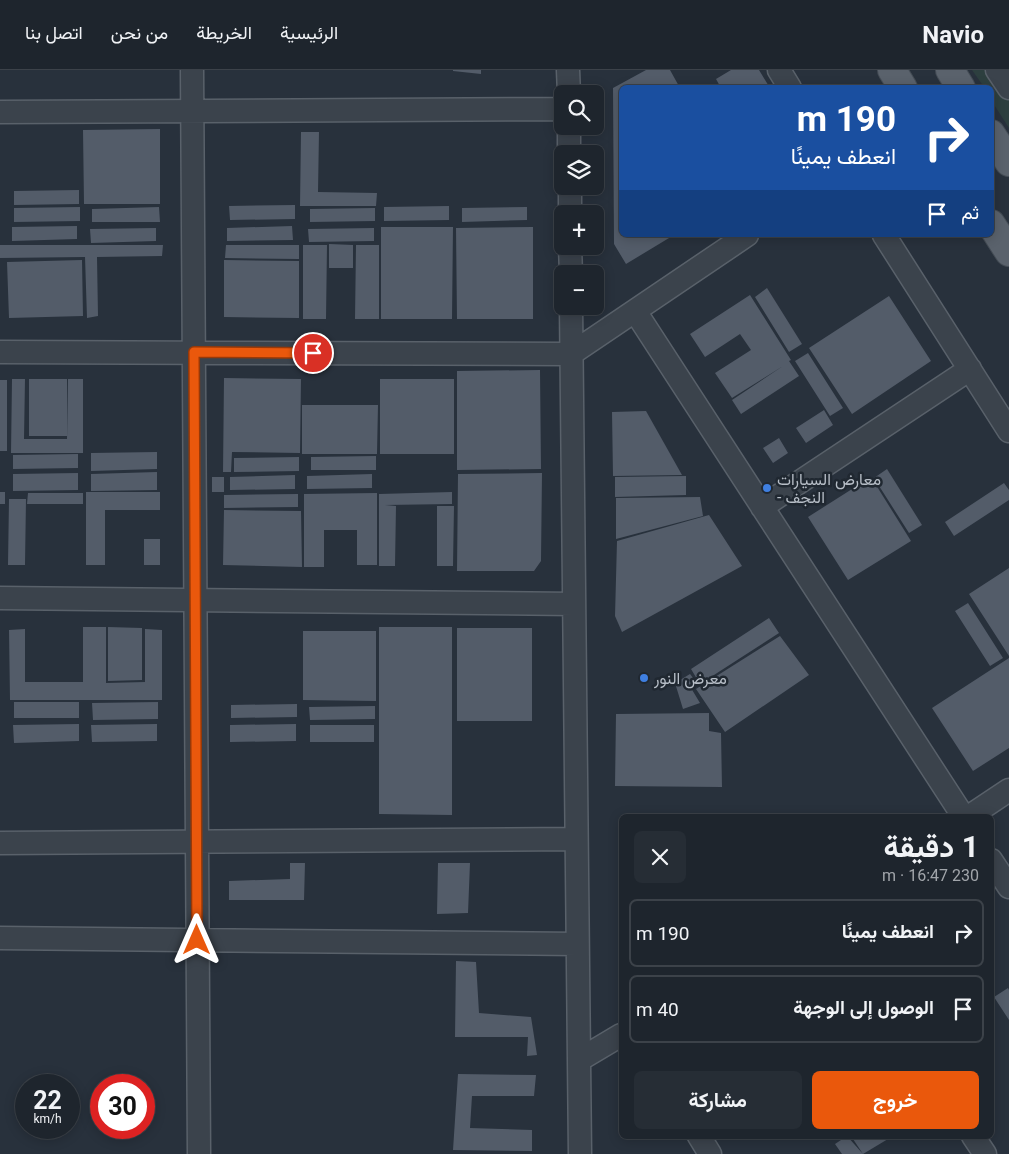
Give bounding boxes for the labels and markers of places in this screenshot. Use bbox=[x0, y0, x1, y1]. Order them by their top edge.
pin bbox=[292, 332, 334, 374]
place label: معارض السيارات - النجف bbox=[777, 470, 881, 507]
marker: معارض السيارات - النجف bbox=[761, 482, 773, 494]
place label: معرض النور bbox=[653, 669, 727, 689]
marker: معرض النور bbox=[638, 672, 650, 684]

